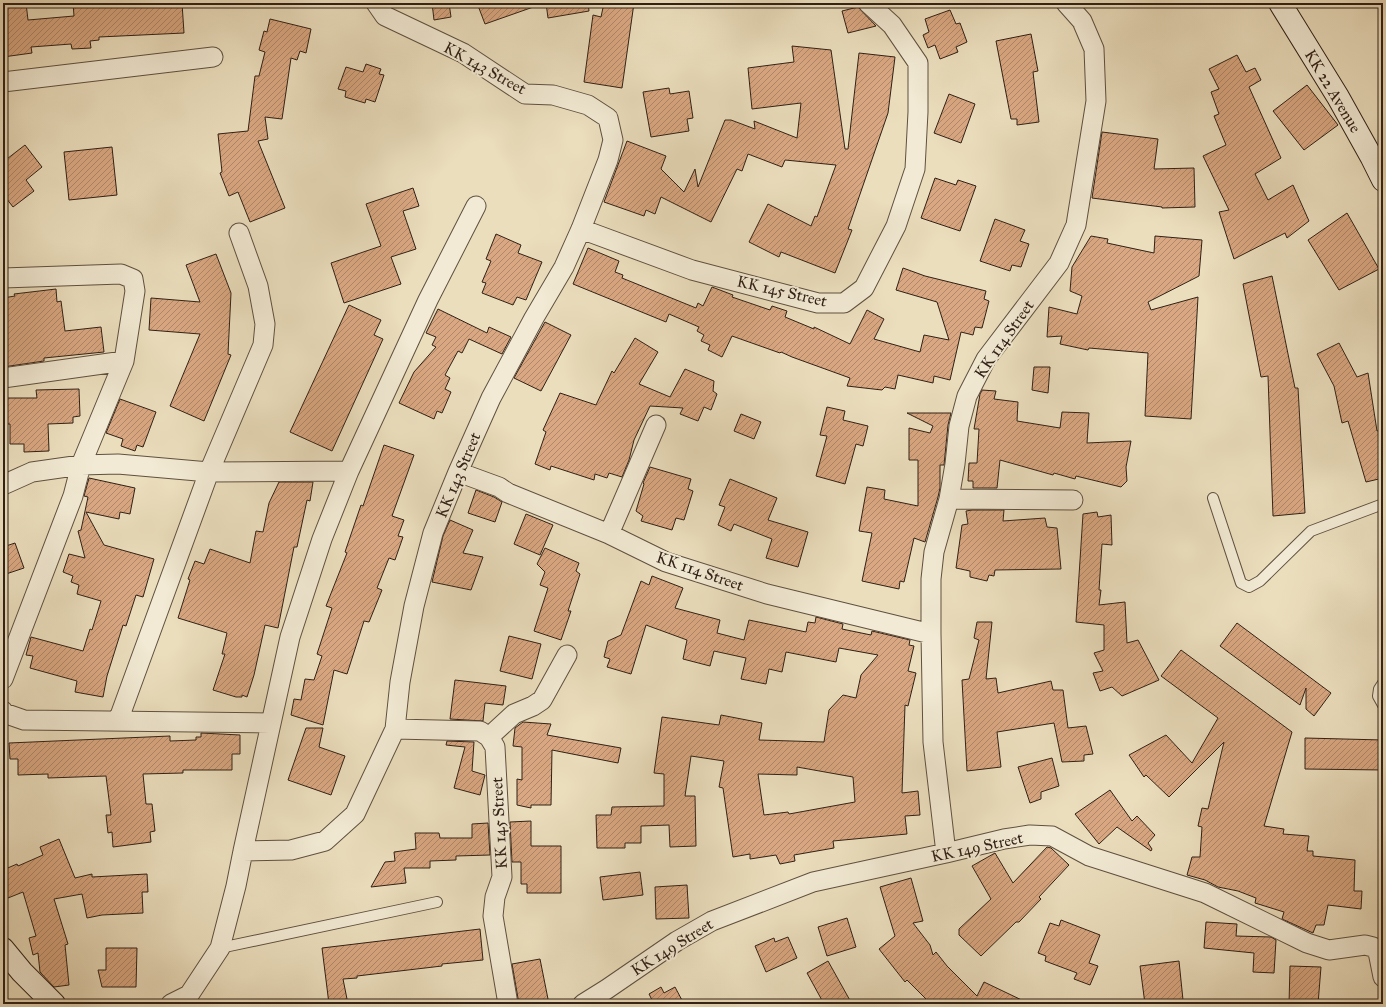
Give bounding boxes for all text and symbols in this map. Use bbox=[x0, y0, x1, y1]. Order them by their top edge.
street label: KK 143 Street bbox=[441, 38, 530, 99]
street label: KK 22 Avenue bbox=[1301, 46, 1365, 136]
street label: KK 145 Street bbox=[735, 271, 829, 311]
street label: KK 114 Street bbox=[970, 296, 1038, 382]
street label: KK 143 Street bbox=[431, 429, 485, 521]
street label: KK 114 Street bbox=[654, 547, 746, 595]
street label: KK 145 Street bbox=[487, 776, 511, 869]
street label: KK 149 Street bbox=[929, 828, 1025, 866]
street label: KK 149 Street bbox=[627, 914, 717, 980]

